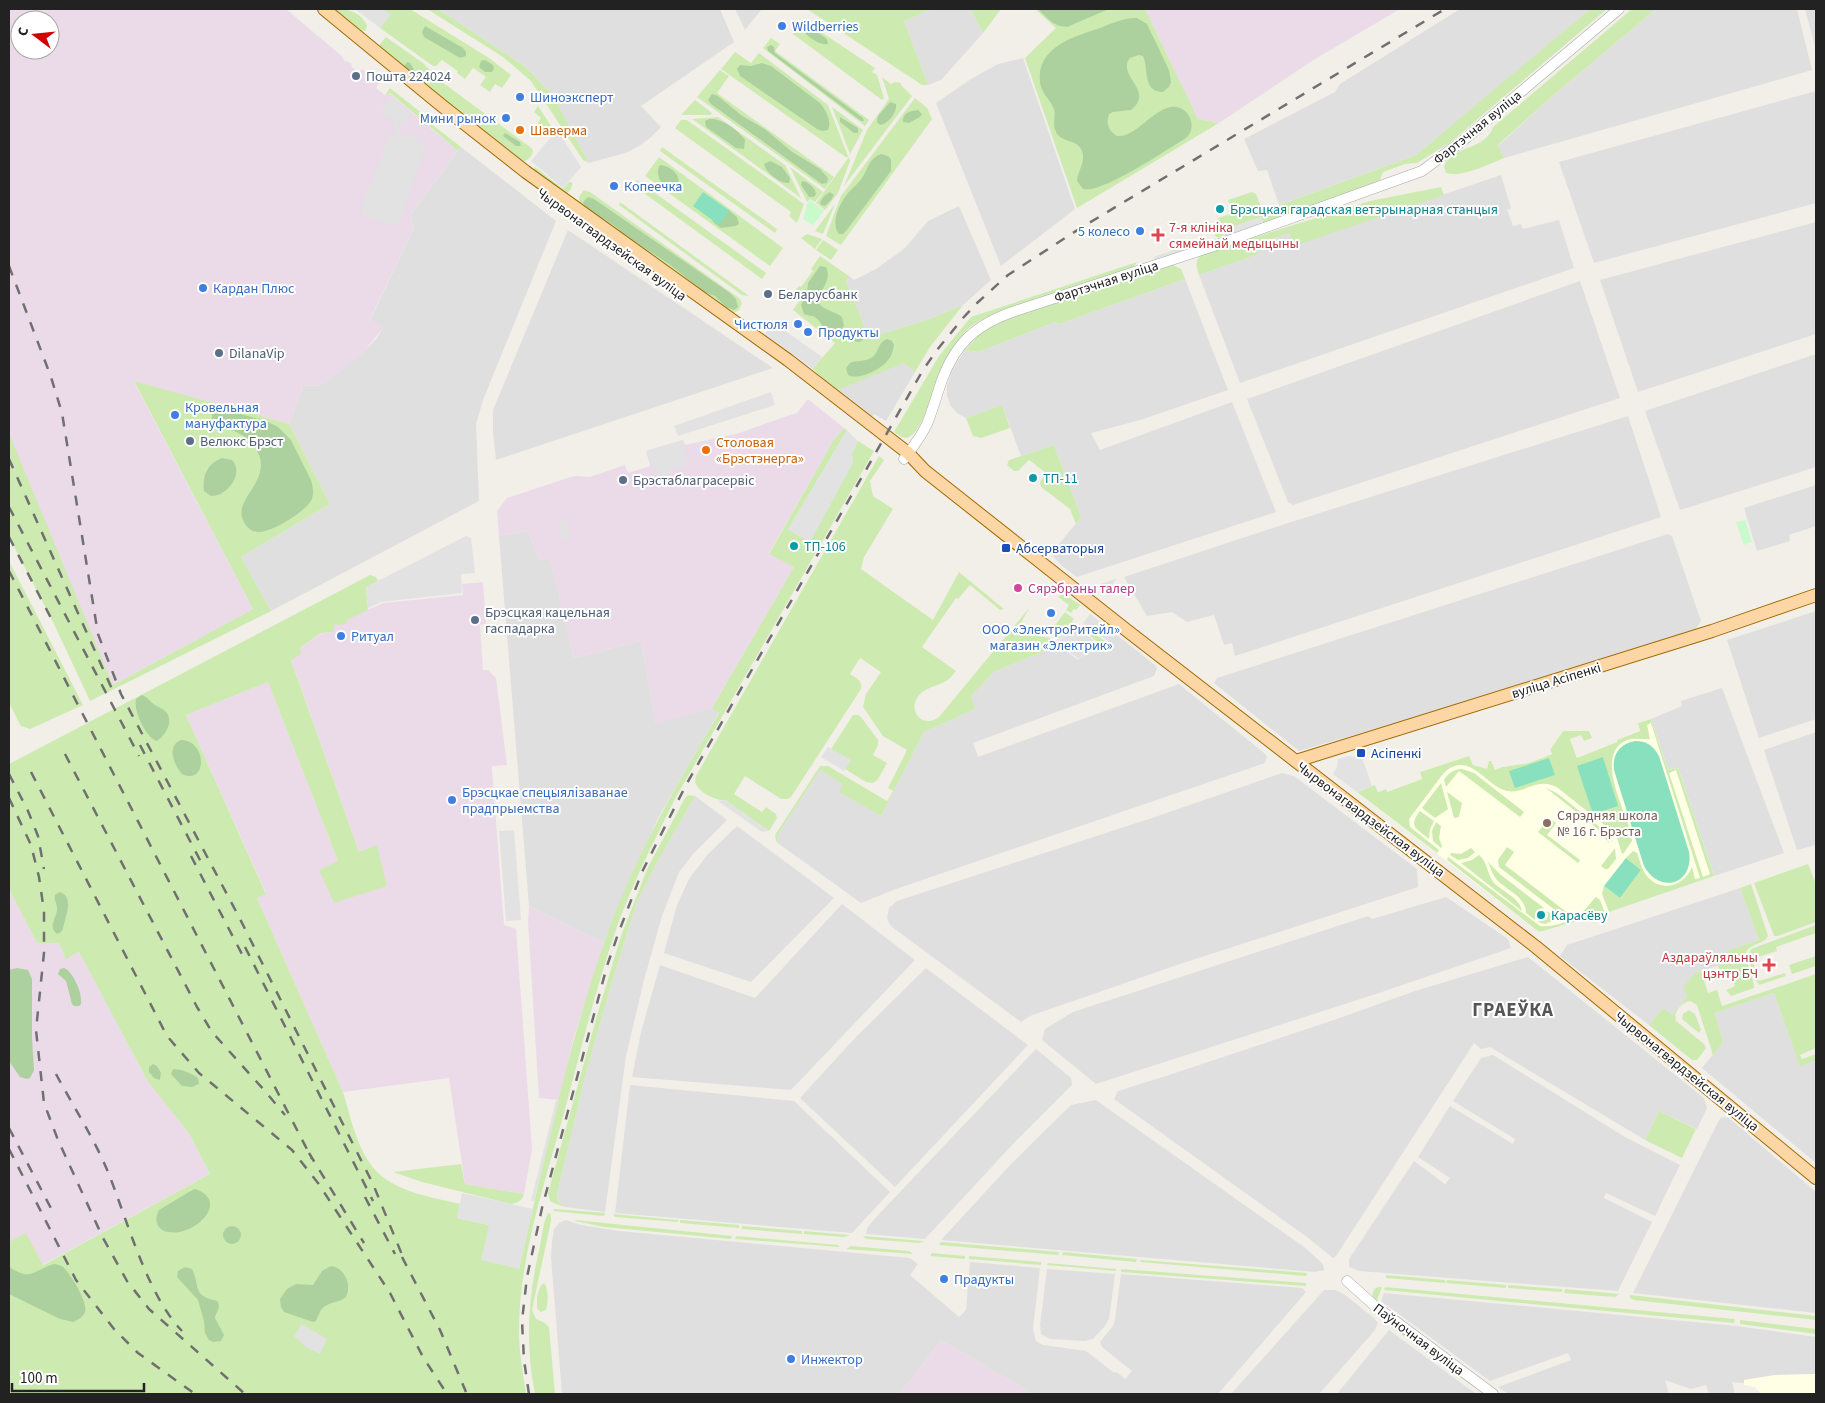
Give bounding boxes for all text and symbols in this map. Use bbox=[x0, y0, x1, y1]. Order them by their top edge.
north arrow bbox=[10, 10, 60, 60]
place label: Wildberries bbox=[792, 17, 859, 37]
marker: Wildberries bbox=[776, 20, 788, 32]
text: С bbox=[13, 25, 34, 38]
place label: Пошта 224024 bbox=[366, 67, 451, 87]
marker: Пошта 224024 bbox=[350, 70, 362, 82]
street label: Фартэчная вуліца bbox=[1429, 86, 1526, 170]
place label: Шиноэксперт bbox=[530, 88, 614, 108]
marker: Шиноэксперт bbox=[514, 91, 526, 103]
place label: Мини рынок bbox=[420, 109, 496, 129]
marker: Мини рынок bbox=[500, 112, 512, 124]
place label: Шаверма bbox=[530, 121, 587, 141]
marker: Шаверма bbox=[514, 124, 526, 136]
place label: Копеечка bbox=[624, 177, 682, 197]
marker: Копеечка bbox=[608, 180, 620, 192]
street label: Чырвонагвардзейская вуліца bbox=[532, 183, 691, 306]
place label: Брэсцкая гарадская ветэрынарная станцыя bbox=[1230, 200, 1498, 220]
marker: Брэсцкая гарадская ветэрынарная станцыя bbox=[1214, 203, 1226, 215]
place label: 7-я клініка сямейнай медыцыны bbox=[1169, 218, 1299, 254]
place label: 5 колесо bbox=[1078, 222, 1130, 242]
marker: 5 колесо bbox=[1134, 225, 1146, 237]
marker: 7-я клініка сямейнай медыцыны bbox=[1151, 228, 1165, 242]
street label: Фартэчная вуліца bbox=[1052, 256, 1161, 308]
place label: Кардан Плюс bbox=[213, 279, 295, 299]
marker: Кардан Плюс bbox=[197, 282, 209, 294]
place label: Беларусбанк bbox=[778, 285, 857, 305]
marker: Беларусбанк bbox=[762, 288, 774, 300]
place label: Чистюля bbox=[734, 315, 788, 335]
marker: Чистюля bbox=[792, 318, 804, 330]
place label: Продукты bbox=[818, 323, 879, 343]
marker: Продукты bbox=[802, 326, 814, 338]
place label: DilanaVip bbox=[229, 344, 285, 364]
marker: DilanaVip bbox=[213, 347, 225, 359]
place label: Кровельная мануфактура bbox=[185, 398, 267, 434]
marker: Кровельная мануфактура bbox=[169, 409, 181, 421]
place label: Велюкс Брэст bbox=[200, 432, 284, 452]
place label: Столовая «Брэстэнерга» bbox=[716, 433, 804, 469]
marker: Велюкс Брэст bbox=[184, 435, 196, 447]
marker: Столовая «Брэстэнерга» bbox=[700, 444, 712, 456]
place label: ТП-11 bbox=[1043, 469, 1078, 489]
place label: Брэстаблаграсервіс bbox=[633, 471, 755, 491]
marker: ТП-11 bbox=[1027, 472, 1039, 484]
marker: Брэстаблаграсервіс bbox=[617, 474, 629, 486]
place label: ТП-106 bbox=[804, 537, 846, 557]
place label: Абсерваторыя bbox=[1016, 539, 1104, 559]
marker: ТП-106 bbox=[788, 540, 800, 552]
marker: Абсерваторыя bbox=[1000, 542, 1012, 554]
place label: Сярэбраны талер bbox=[1028, 579, 1135, 599]
marker: Сярэбраны талер bbox=[1012, 582, 1024, 594]
place label: Брэсцкая кацельная гаспадарка bbox=[485, 603, 610, 639]
marker: ООО «ЭлектроРитейл» магазин «Электрик» bbox=[1045, 607, 1057, 619]
marker: Брэсцкая кацельная гаспадарка bbox=[469, 614, 481, 626]
place label: ООО «ЭлектроРитейл» магазин «Электрик» bbox=[982, 620, 1120, 656]
place label: Ритуал bbox=[351, 627, 394, 647]
marker: Ритуал bbox=[335, 630, 347, 642]
street label: вуліца Асіпенкі bbox=[1509, 658, 1603, 704]
place label: Асіпенкі bbox=[1371, 744, 1421, 764]
marker: Асіпенкі bbox=[1355, 747, 1367, 759]
street label: Чырвонагвардзейская вуліца bbox=[1292, 757, 1449, 882]
place label: Брэсцкае спецыялізаванае прадпрыемства bbox=[462, 783, 628, 819]
marker: Брэсцкае спецыялізаванае прадпрыемства bbox=[446, 794, 458, 806]
place label: Сярэдняя школа № 16 г. Брэста bbox=[1557, 806, 1658, 842]
marker: Сярэдняя школа № 16 г. Брэста bbox=[1541, 817, 1553, 829]
place label: Карасёву bbox=[1551, 906, 1608, 926]
marker: Карасёву bbox=[1535, 909, 1547, 921]
place label: Аздараўляльны цэнтр БЧ bbox=[1662, 948, 1758, 984]
marker: Аздараўляльны цэнтр БЧ bbox=[1762, 958, 1776, 972]
district label: ГРАЕЎКА bbox=[1472, 997, 1554, 1024]
street label: Чырвонагвардзейская вуліца bbox=[1610, 1007, 1763, 1137]
place label: Прадукты bbox=[954, 1270, 1014, 1290]
marker: Прадукты bbox=[938, 1273, 950, 1285]
street label: Паўночная вуліца bbox=[1369, 1299, 1468, 1381]
place label: Инжектор bbox=[801, 1350, 863, 1370]
marker: Инжектор bbox=[785, 1353, 797, 1365]
scale bar bbox=[12, 1360, 145, 1392]
text: 100 m bbox=[20, 1368, 58, 1389]

